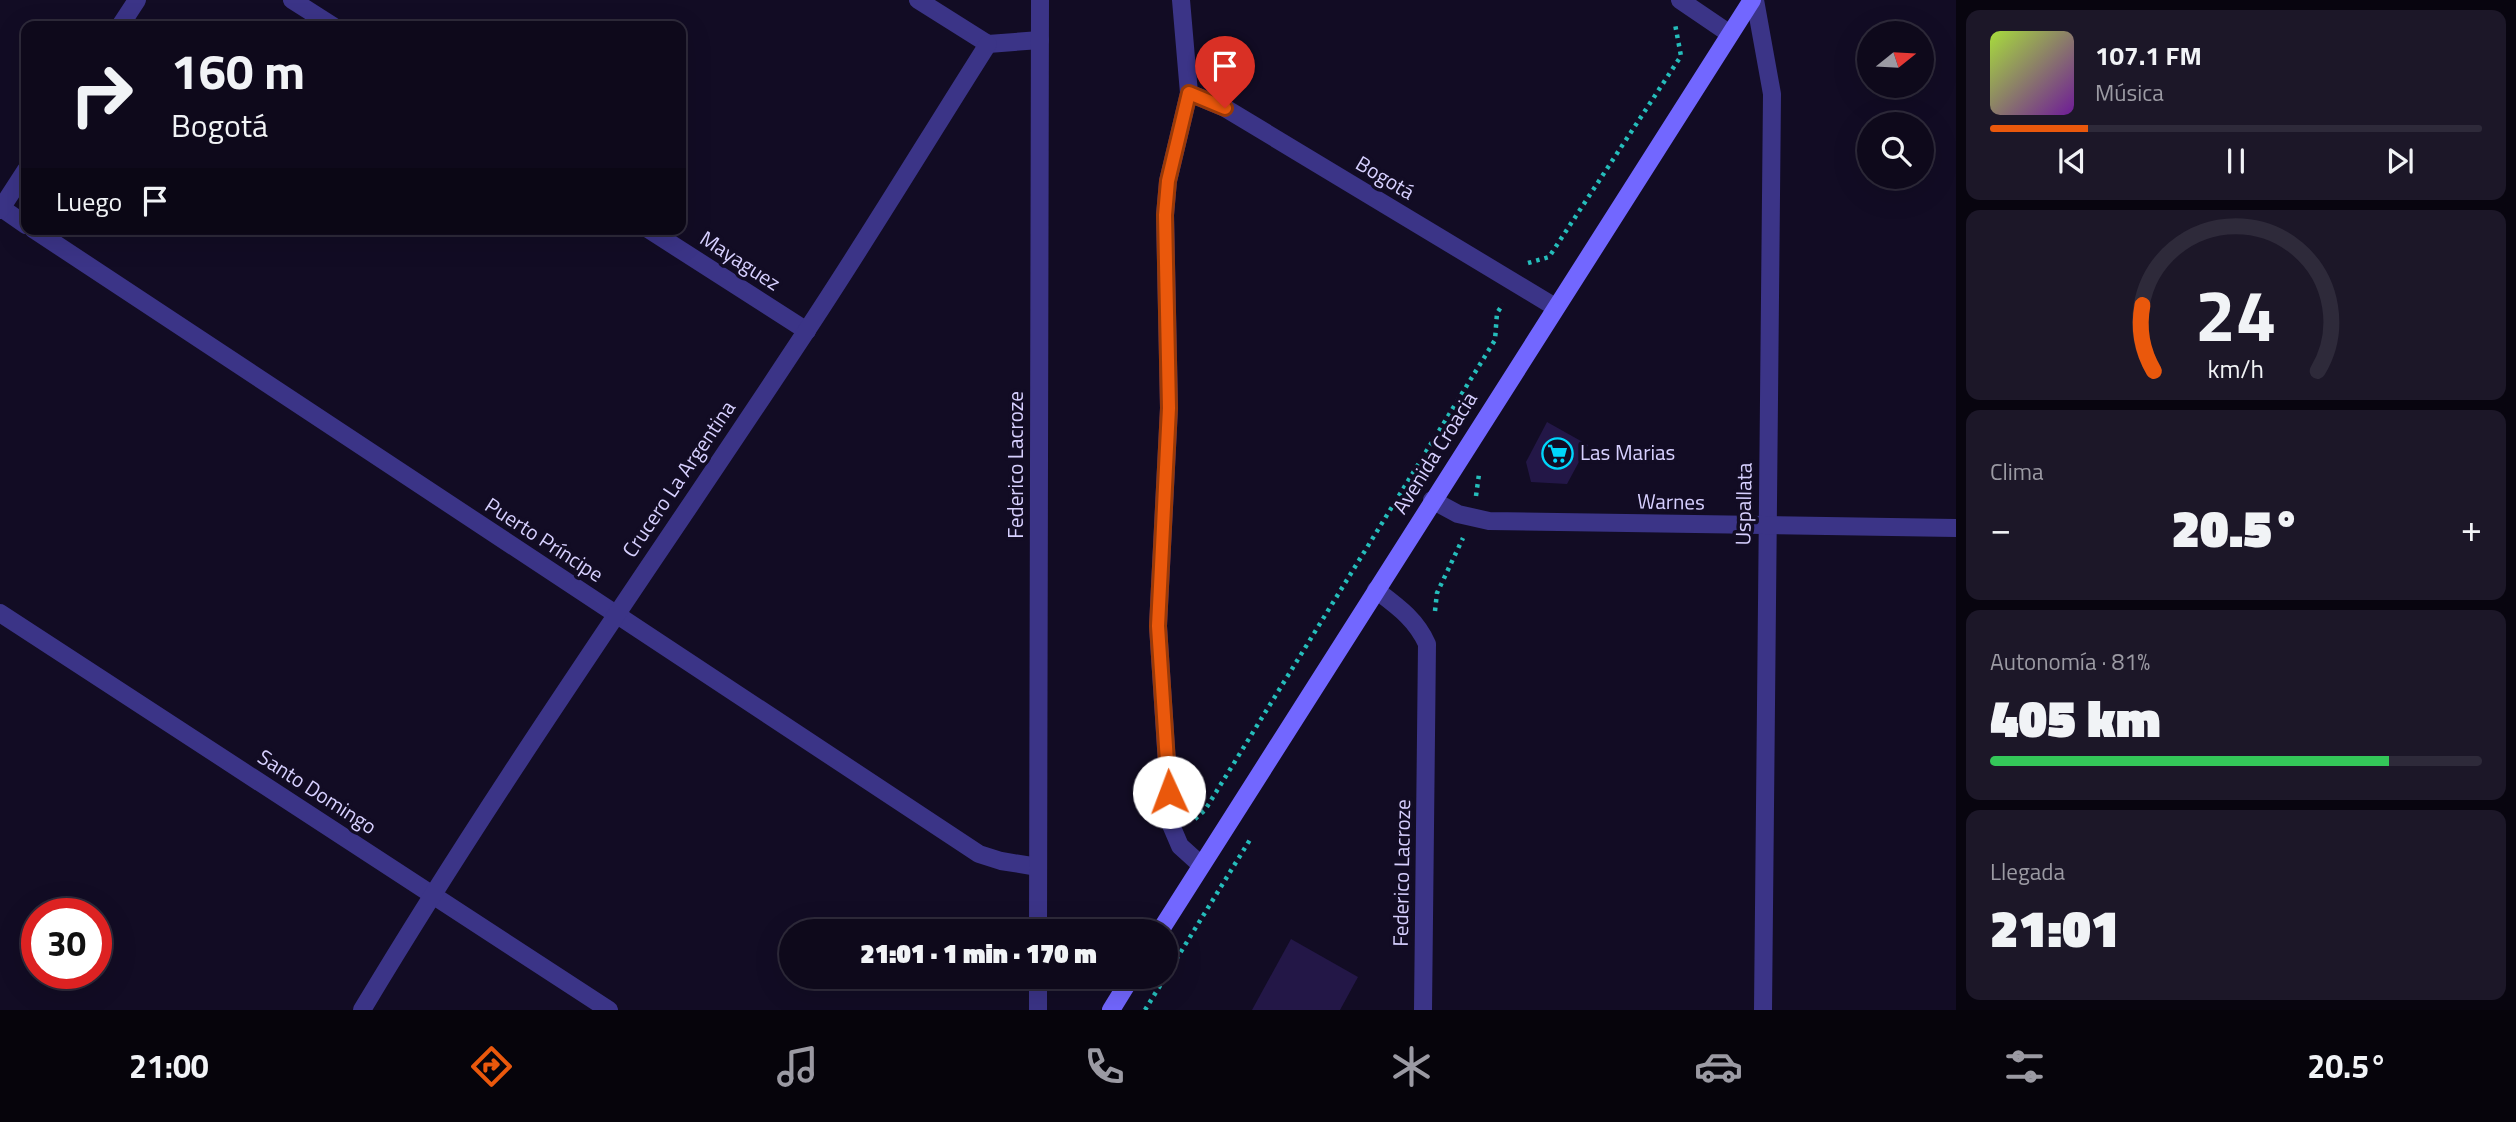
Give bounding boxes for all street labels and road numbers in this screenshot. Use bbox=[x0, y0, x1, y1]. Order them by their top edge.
street label: Bogotá bbox=[1350, 147, 1421, 208]
street label: Mayaguez bbox=[694, 222, 787, 298]
street label: Avenida Croacia bbox=[1384, 385, 1485, 520]
street label: Federico Lacroze bbox=[999, 391, 1031, 539]
street label: Crucero La Argentina bbox=[614, 393, 743, 563]
street label: Uspallata bbox=[1726, 462, 1760, 546]
street label: Warnes bbox=[1637, 484, 1705, 518]
street label: Puerto Príncipe bbox=[479, 489, 610, 590]
street label: Santo Domingo bbox=[252, 741, 383, 842]
street label: Federico Lacroze bbox=[1384, 799, 1418, 947]

